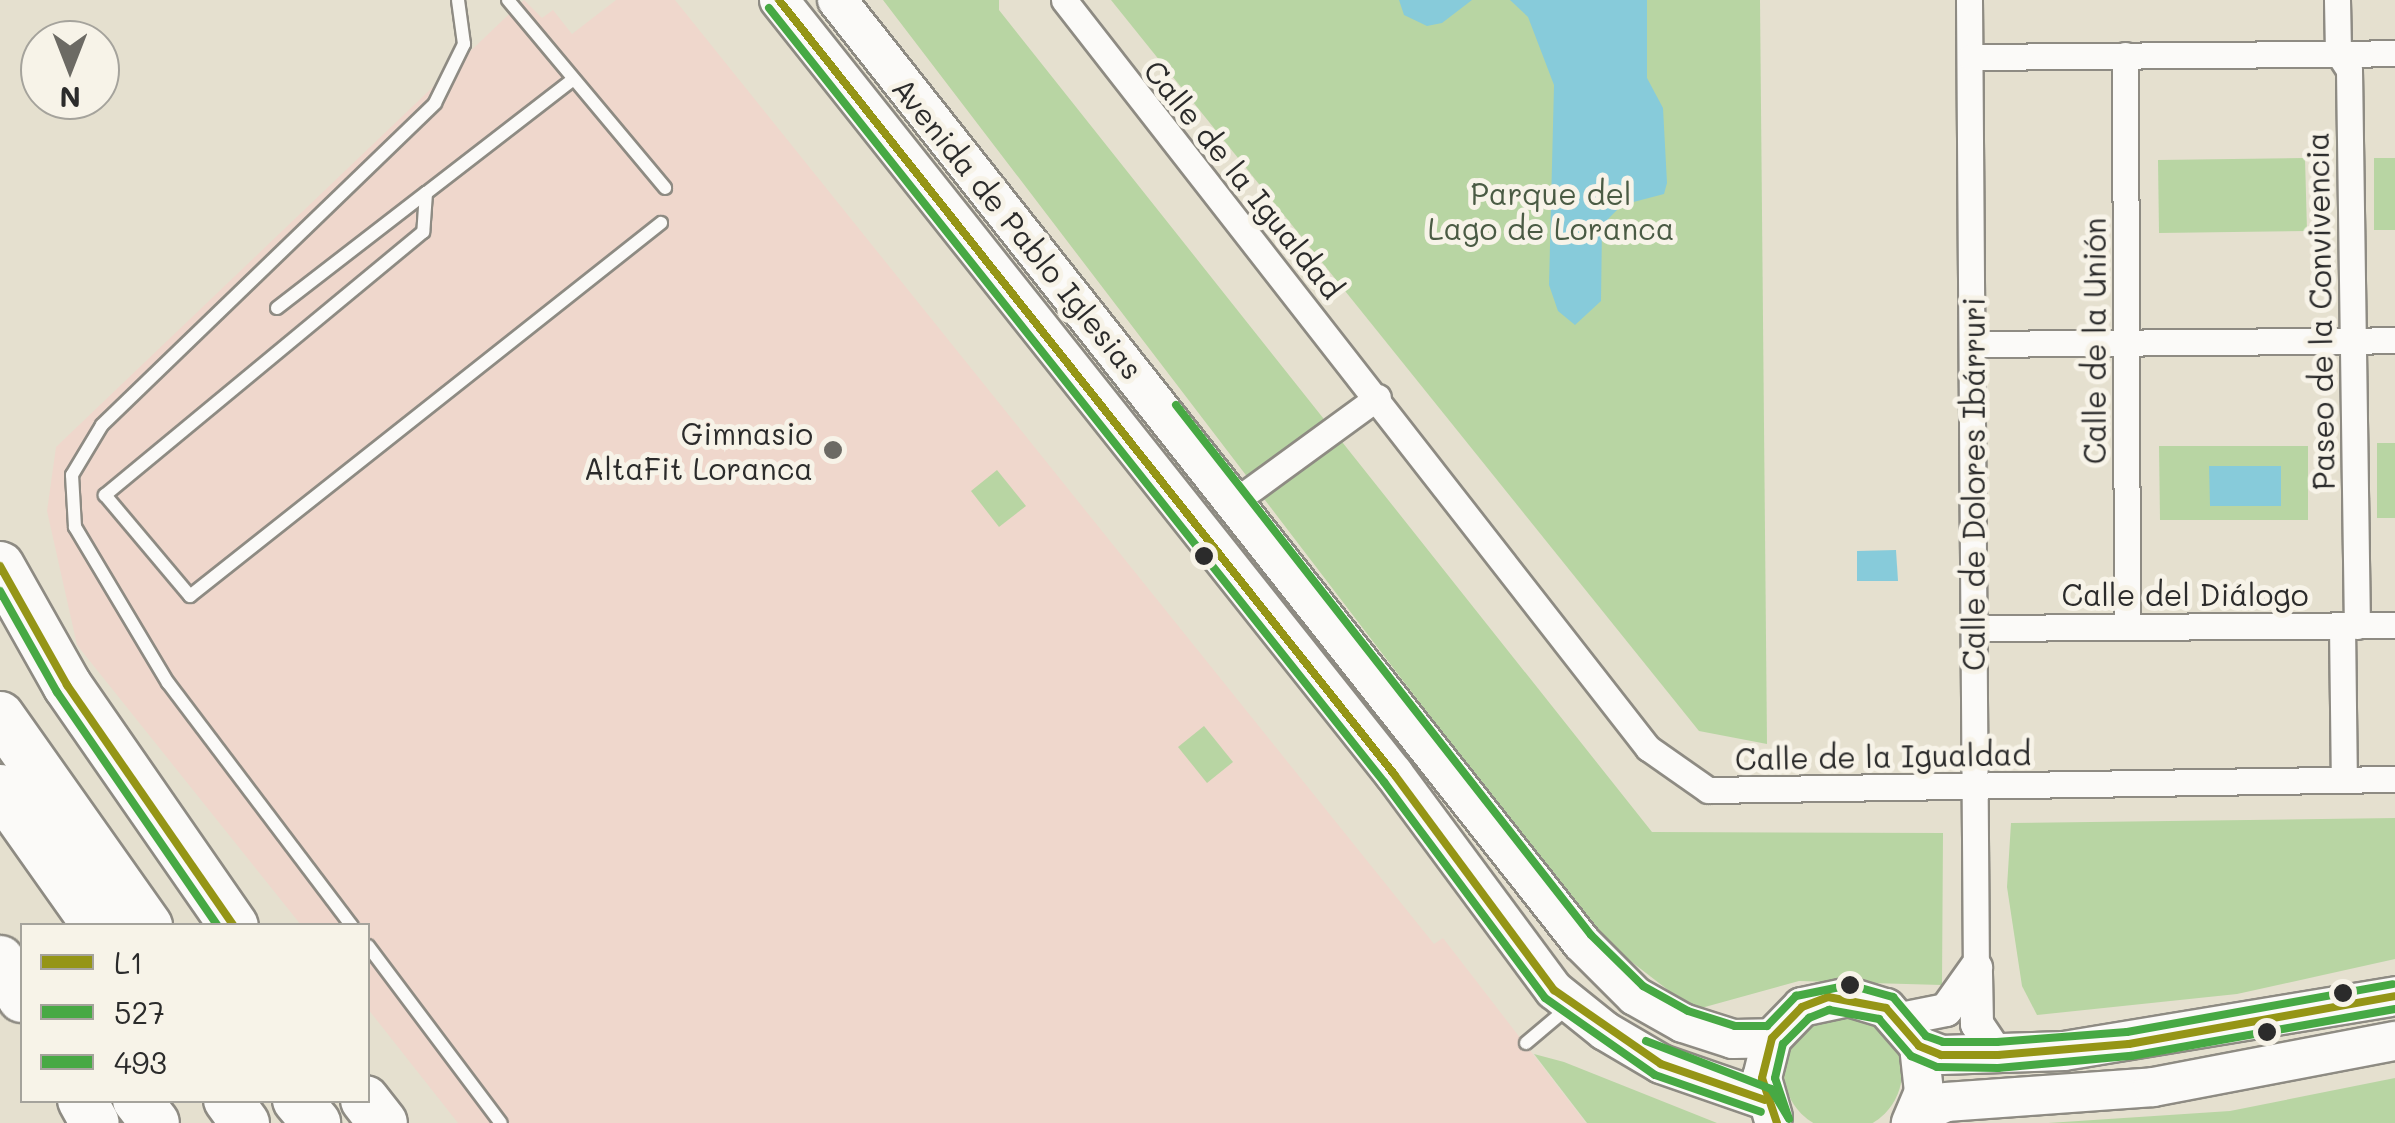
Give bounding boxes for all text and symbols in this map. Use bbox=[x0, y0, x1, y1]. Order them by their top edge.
north arrow bbox=[20, 20, 120, 120]
street label: Calle de la Igualdad bbox=[1137, 53, 1351, 305]
street label: Avenida de Pablo Iglesias bbox=[885, 70, 1151, 386]
text: N bbox=[59, 80, 81, 116]
street label: Paseo de la Convivencia bbox=[2299, 132, 2341, 490]
park label: Parque del Lago de Loranca bbox=[1428, 175, 1674, 246]
street label: Calle de la Unión bbox=[2076, 218, 2112, 464]
street label: Calle de Dolores Ibárruri bbox=[1955, 297, 1991, 671]
place label: Gimnasio AltaFit Loranca bbox=[584, 415, 813, 486]
marker: Gimnasio AltaFit Loranca bbox=[822, 439, 844, 461]
unlabelled marker bbox=[1194, 546, 1214, 566]
street label: Calle del Diálogo bbox=[2061, 576, 2309, 612]
street label: Calle de la Igualdad bbox=[1735, 735, 2031, 777]
legend bbox=[20, 923, 370, 1103]
text: L1 bbox=[114, 942, 143, 982]
unlabelled marker bbox=[1840, 975, 1860, 995]
unlabelled marker bbox=[2333, 983, 2353, 1003]
text: 527 bbox=[114, 992, 165, 1032]
unlabelled marker bbox=[2257, 1022, 2277, 1042]
text: 493 bbox=[114, 1042, 167, 1082]

